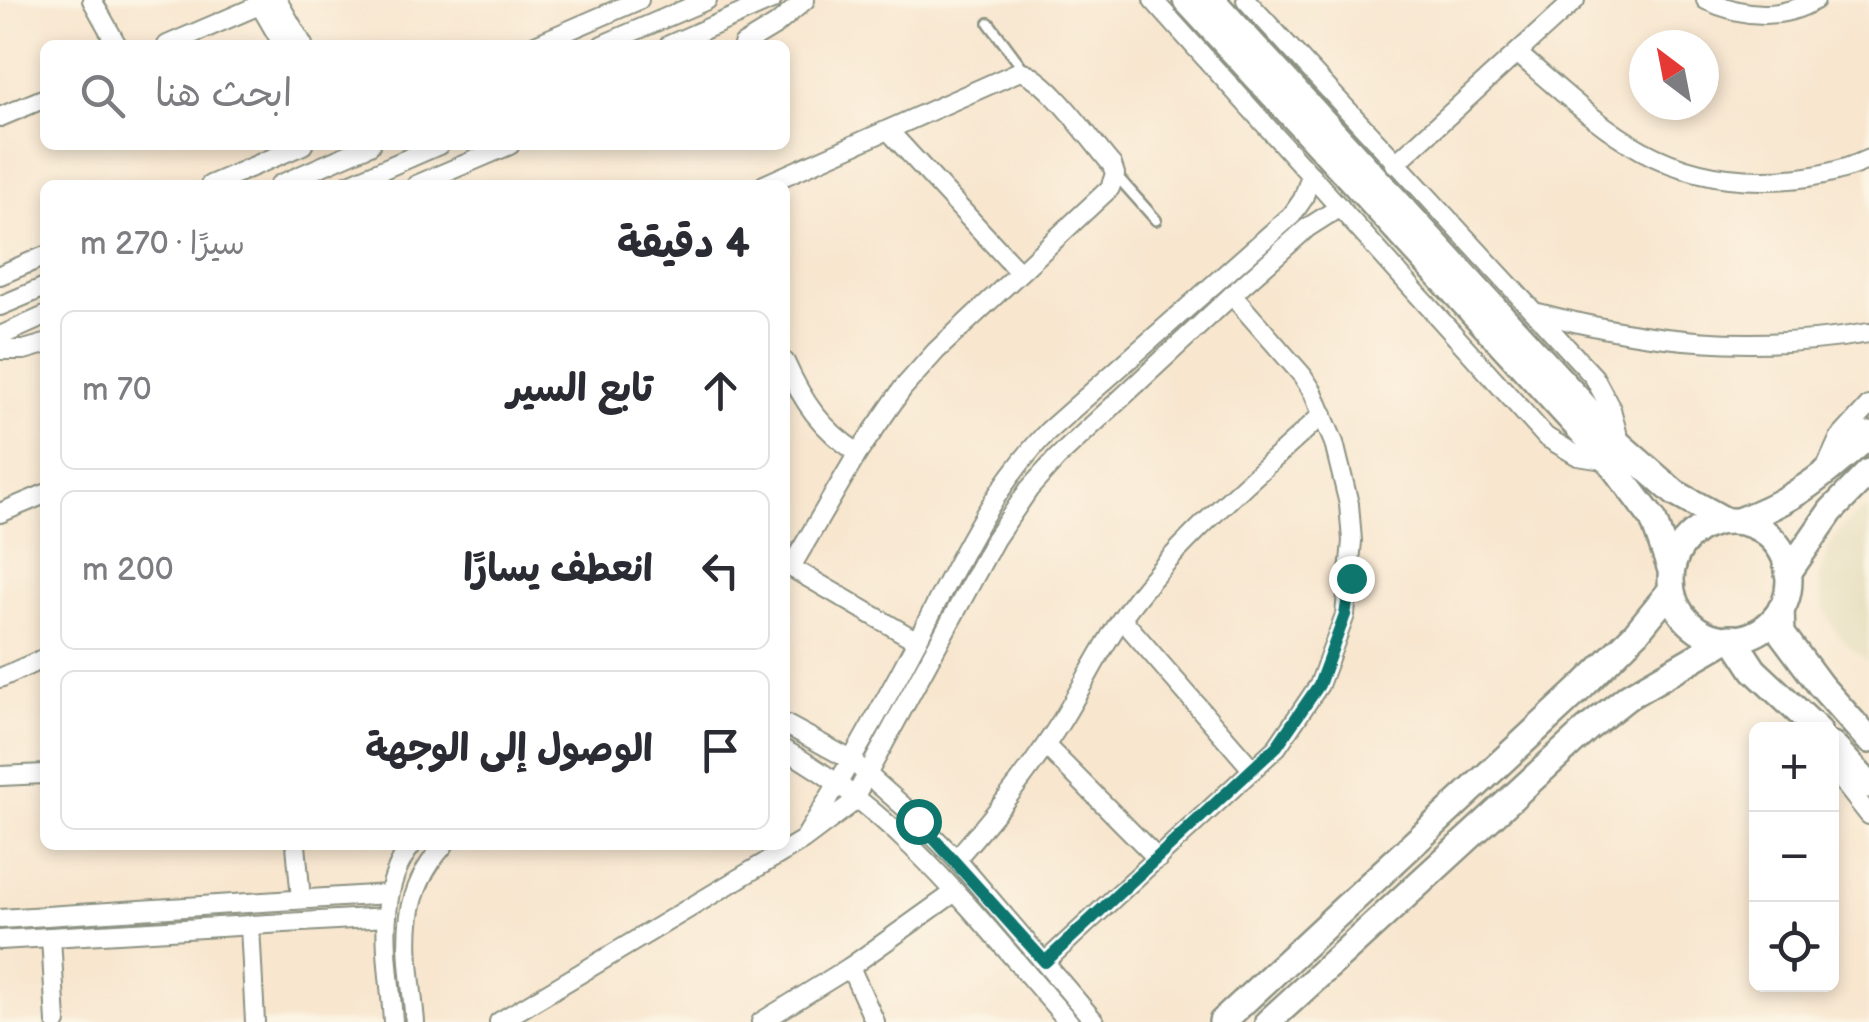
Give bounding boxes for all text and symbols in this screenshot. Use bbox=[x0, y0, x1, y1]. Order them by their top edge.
north arrow bbox=[1629, 30, 1719, 120]
search box bbox=[40, 40, 790, 150]
icon: search bbox=[75, 68, 130, 123]
text: ابحث هنا bbox=[155, 72, 292, 117]
text: 4 دقيقة bbox=[617, 219, 750, 270]
text: سيرًا · 270 m bbox=[80, 225, 245, 264]
icon: ahead bbox=[693, 363, 748, 418]
text: تابع السير bbox=[507, 367, 653, 412]
text: 70 m bbox=[82, 371, 152, 410]
icon: left bbox=[693, 543, 748, 598]
text: انعطف يسارًا bbox=[463, 547, 653, 592]
text: 200 m bbox=[82, 551, 174, 590]
route end bbox=[1329, 556, 1375, 602]
map controls bbox=[1749, 722, 1839, 992]
button: + bbox=[1749, 722, 1839, 812]
icon: arrive bbox=[693, 723, 748, 778]
text: الوصول إلى الوجهة bbox=[365, 727, 653, 772]
route start bbox=[896, 799, 942, 845]
button: − bbox=[1749, 812, 1839, 902]
button: locate bbox=[1749, 902, 1839, 992]

